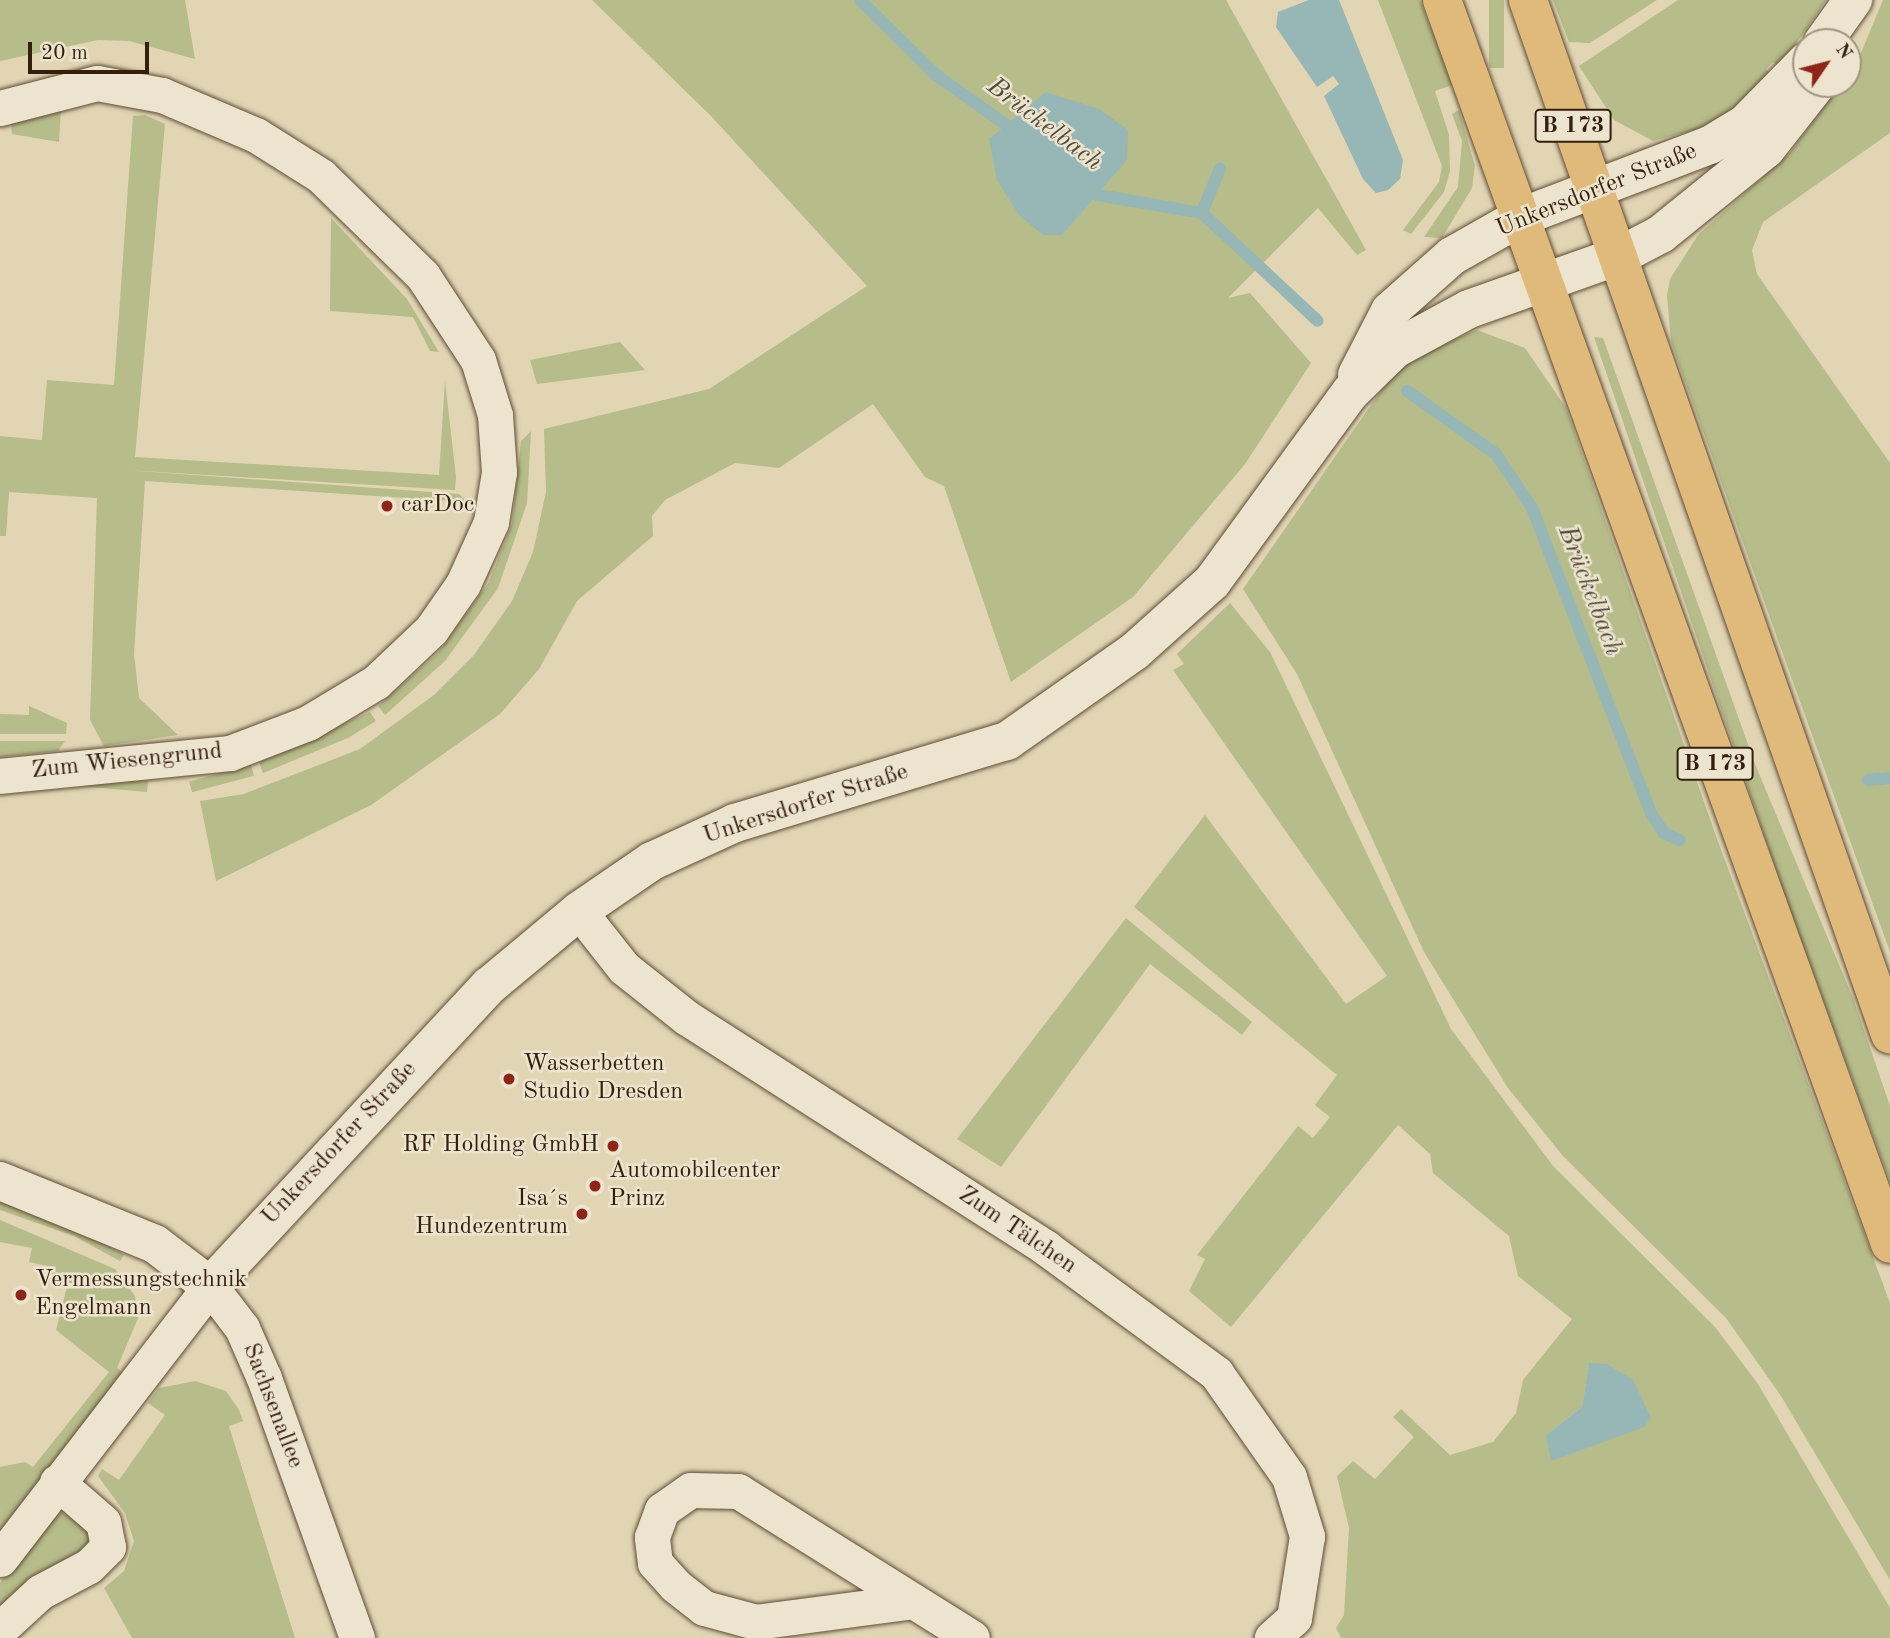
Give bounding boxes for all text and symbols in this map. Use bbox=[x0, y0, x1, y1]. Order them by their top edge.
scale bar bbox=[32, 28, 152, 72]
north arrow bbox=[1792, 28, 1862, 98]
text: N bbox=[1831, 40, 1855, 63]
text: 20 m bbox=[41, 43, 88, 64]
water label: Brückelbach bbox=[980, 71, 1108, 179]
road number: B 173 bbox=[1534, 106, 1612, 146]
street label: Unkersdorfer Straße bbox=[1492, 138, 1702, 244]
place label: carDoc bbox=[401, 492, 474, 520]
marker: carDoc bbox=[379, 498, 395, 514]
water label: Brückelbach bbox=[1550, 522, 1628, 660]
street label: Zum Wiesengrund bbox=[30, 738, 224, 786]
road number: B 173 bbox=[1676, 744, 1754, 784]
street label: Unkersdorfer Straße bbox=[700, 758, 912, 852]
place label: Wasserbetten Studio Dresden bbox=[523, 1051, 683, 1107]
street label: Unkersdorfer Straße bbox=[257, 1056, 423, 1232]
marker: Wasserbetten Studio Dresden bbox=[501, 1071, 517, 1087]
place label: RF Holding GmbH bbox=[402, 1132, 599, 1160]
marker: RF Holding GmbH bbox=[605, 1138, 621, 1154]
place label: Automobilcenter Prinz bbox=[609, 1158, 780, 1214]
marker: Automobilcenter Prinz bbox=[587, 1178, 603, 1194]
street label: Zum Tälchen bbox=[952, 1181, 1082, 1281]
place label: Isa´s Hundezentrum bbox=[415, 1186, 568, 1242]
marker: Isa´s Hundezentrum bbox=[574, 1206, 590, 1222]
place label: Vermessungstechnik Engelmann bbox=[35, 1267, 247, 1323]
marker: Vermessungstechnik Engelmann bbox=[13, 1287, 29, 1303]
street label: Sachsenallee bbox=[235, 1339, 309, 1473]

